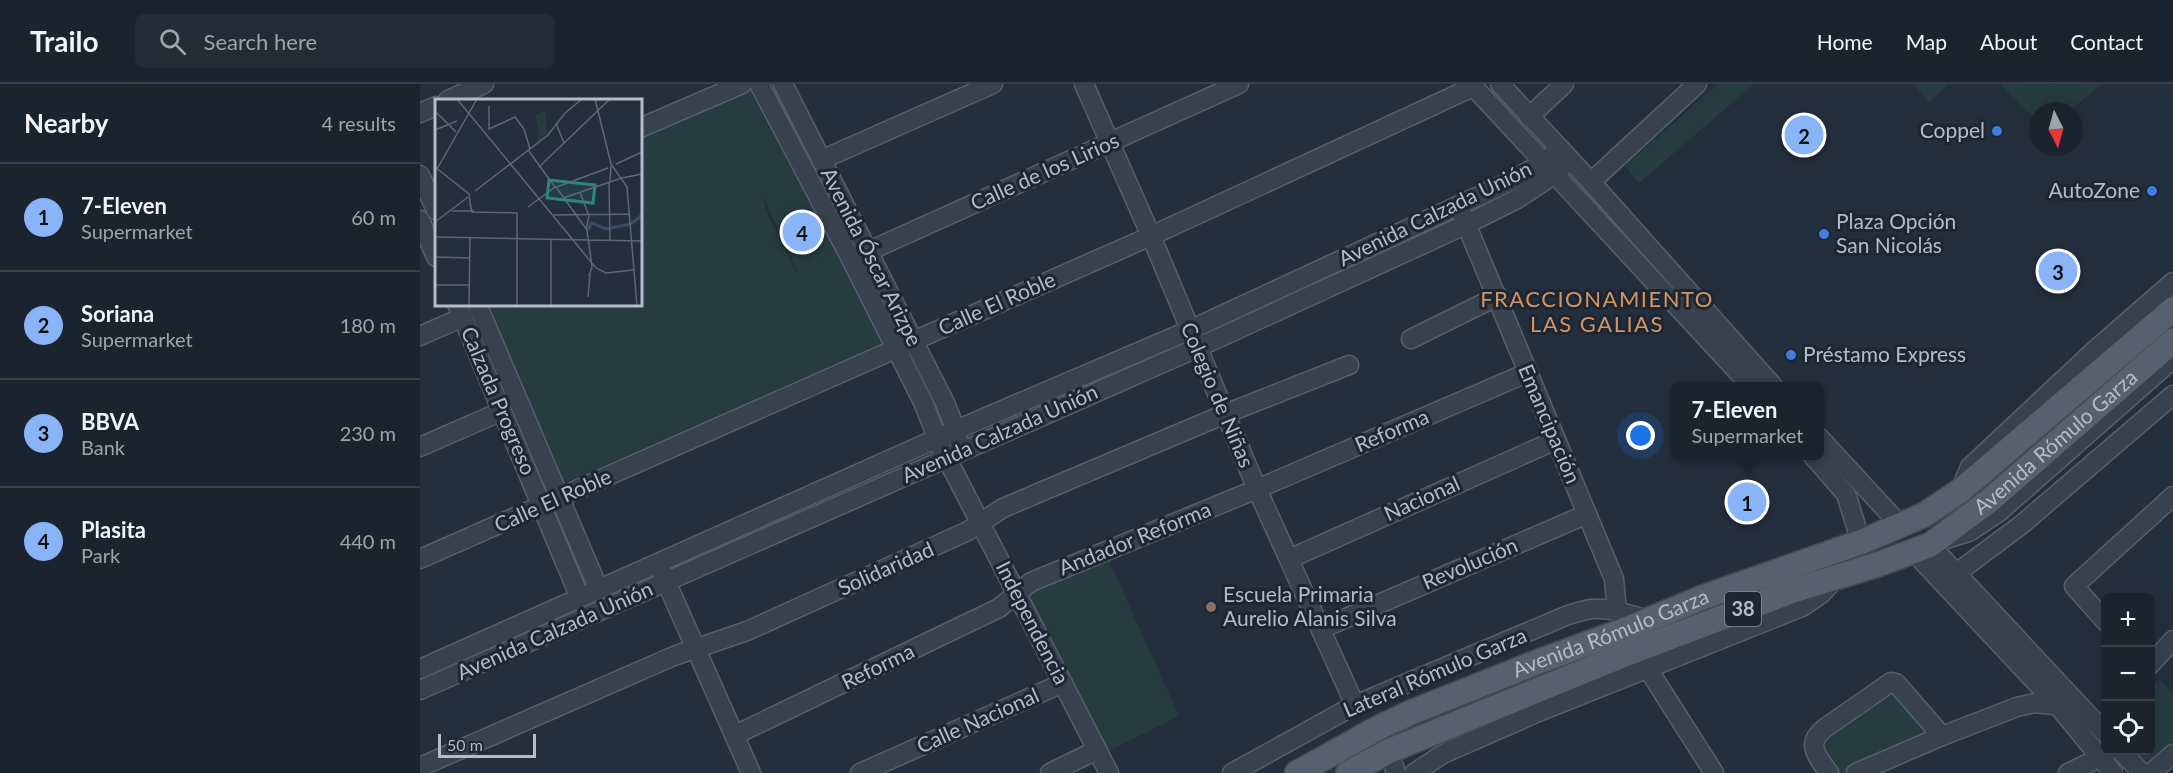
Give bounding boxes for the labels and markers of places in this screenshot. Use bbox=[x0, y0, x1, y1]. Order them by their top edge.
pin: 2 bbox=[1784, 112, 1824, 158]
place label: Coppel bbox=[1920, 117, 1985, 142]
marker: Coppel bbox=[1990, 124, 2004, 138]
place label: AutoZone bbox=[2049, 177, 2140, 202]
marker: AutoZone bbox=[2145, 184, 2159, 198]
place label: Plaza Opción San Nicolás bbox=[1836, 208, 1956, 257]
pin: 4 bbox=[782, 210, 821, 254]
marker: Plaza Opción San Nicolás bbox=[1817, 227, 1831, 241]
pin: 3 bbox=[2038, 248, 2078, 294]
place label: Préstamo Express bbox=[1803, 341, 1966, 366]
marker: Préstamo Express bbox=[1784, 348, 1798, 362]
pin: 1 bbox=[1728, 480, 1766, 524]
place label: Escuela Primaria Aurelio Alanis Silva bbox=[1223, 581, 1397, 630]
marker: Escuela Primaria Aurelio Alanis Silva bbox=[1204, 600, 1218, 614]

